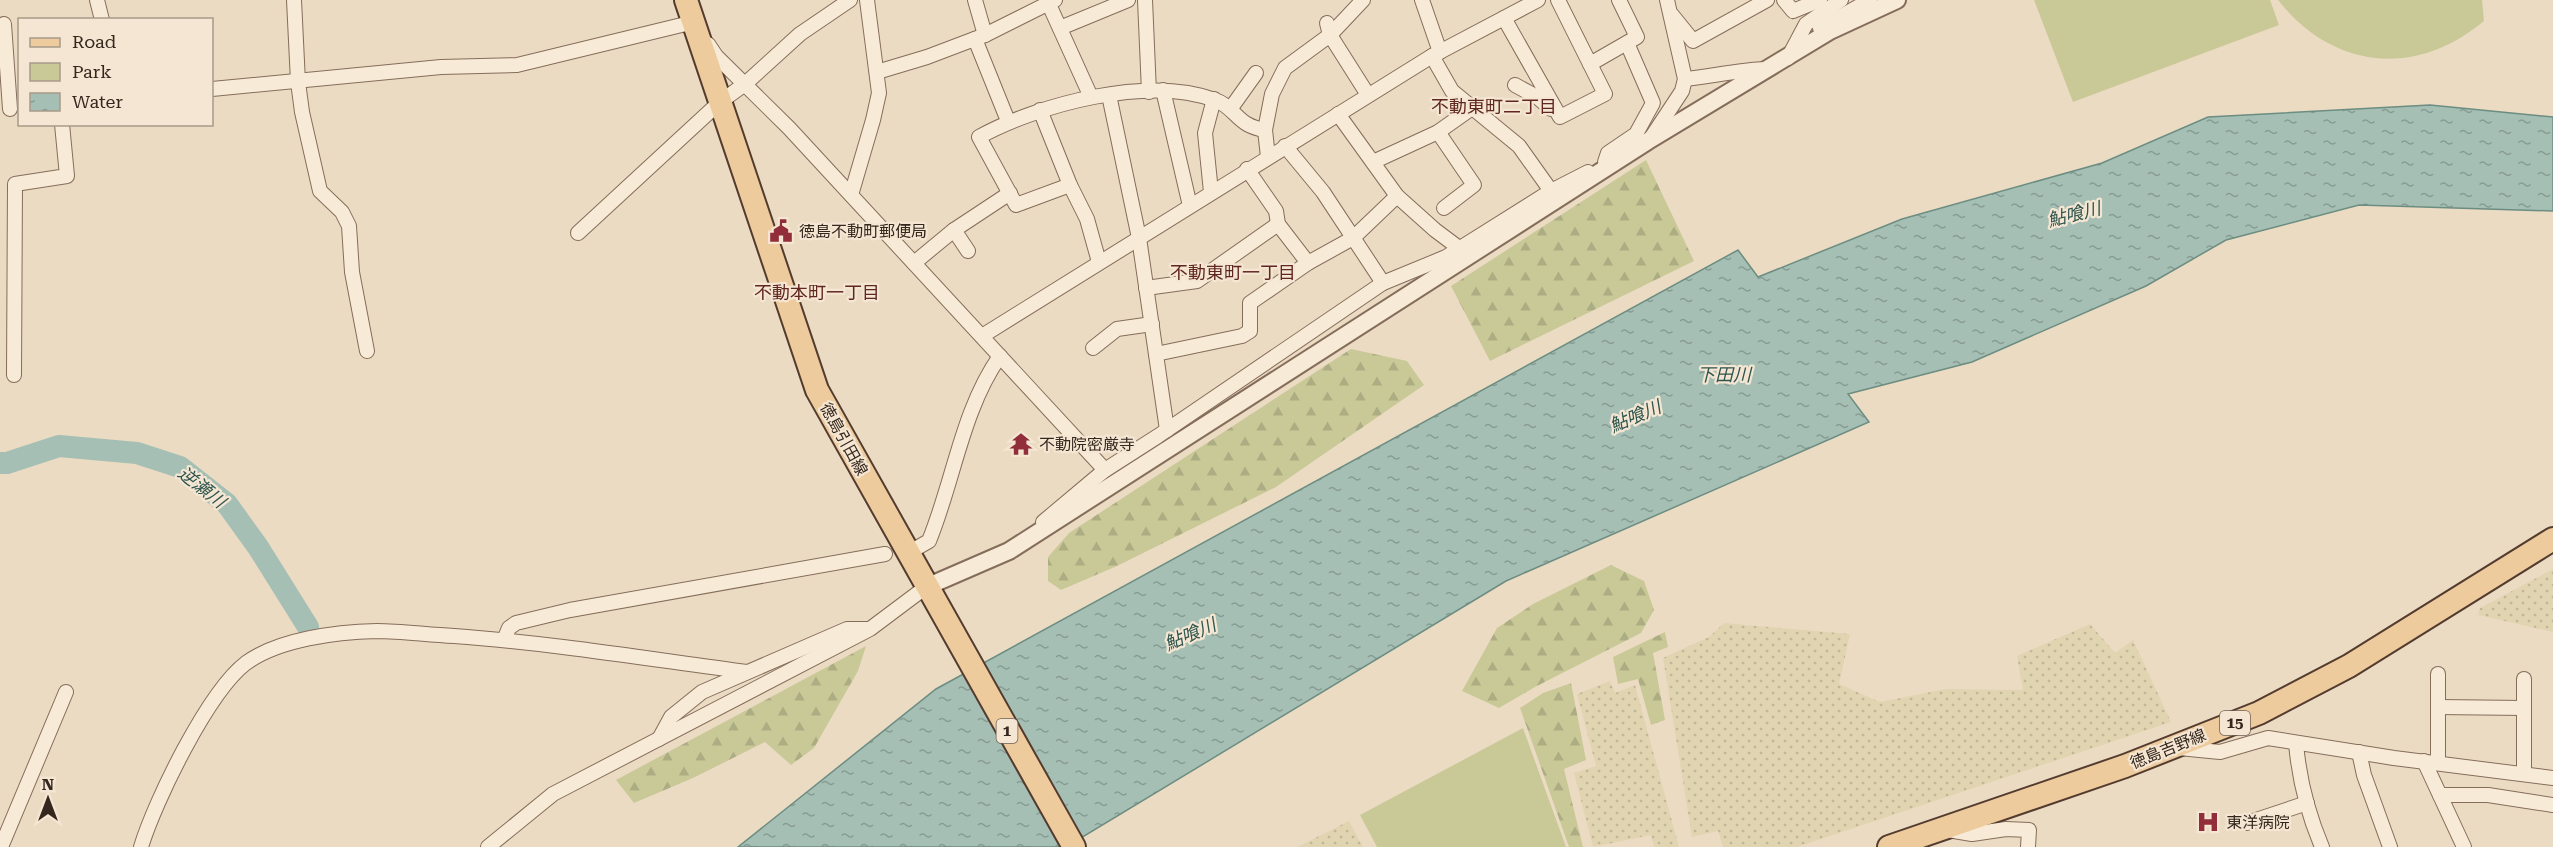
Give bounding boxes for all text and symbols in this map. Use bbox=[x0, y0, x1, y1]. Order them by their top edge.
legend bbox=[18, 18, 213, 126]
text: Road bbox=[72, 31, 117, 52]
text: Park bbox=[72, 61, 112, 82]
text: Water bbox=[72, 91, 123, 112]
district label: 不動東町二丁目 bbox=[1431, 96, 1557, 117]
water label: 鮎喰川 bbox=[2045, 197, 2105, 231]
public building icon: 徳島不動町郵便局 bbox=[768, 218, 794, 244]
place label: 徳島不動町郵便局 bbox=[799, 222, 927, 241]
district label: 不動東町一丁目 bbox=[1170, 262, 1296, 283]
district label: 不動本町一丁目 bbox=[754, 282, 880, 303]
water label: 下田川 bbox=[1697, 364, 1753, 385]
water label: 鮎喰川 bbox=[1606, 395, 1666, 436]
street label: 徳島引田線 bbox=[816, 399, 872, 479]
temple icon: 不動院密厳寺 bbox=[1008, 431, 1034, 457]
place label: 不動院密厳寺 bbox=[1039, 435, 1135, 454]
water label: 逆瀬川 bbox=[174, 462, 231, 513]
water label: 鮎喰川 bbox=[1161, 613, 1221, 654]
road number: 15 bbox=[2220, 711, 2250, 735]
road number: 1 bbox=[996, 719, 1018, 743]
street label: 徳島吉野線 bbox=[2127, 725, 2209, 773]
north arrow bbox=[18, 769, 78, 829]
text: N bbox=[42, 775, 54, 794]
hospital icon: 東洋病院 bbox=[2195, 809, 2221, 835]
place label: 東洋病院 bbox=[2226, 813, 2290, 832]

